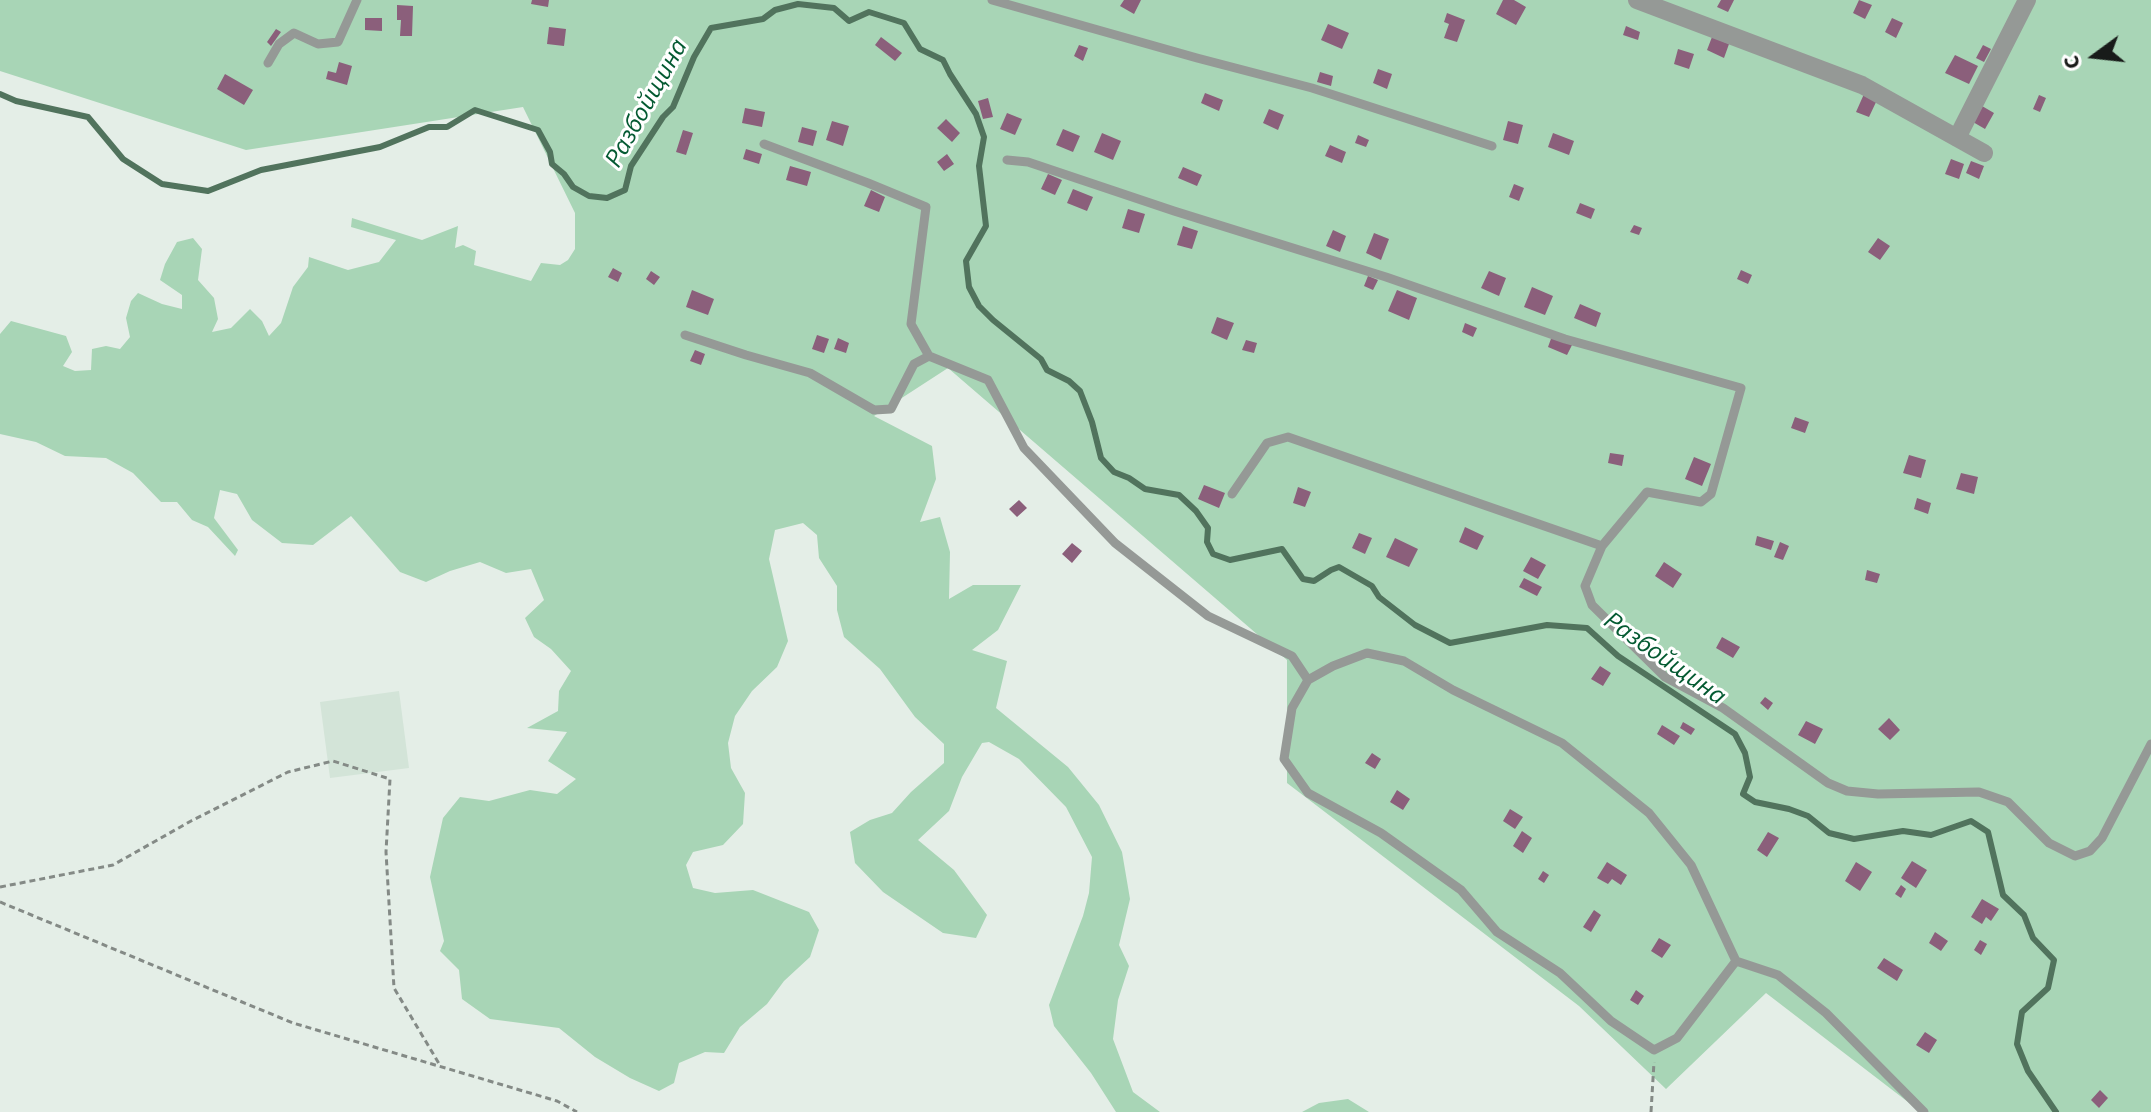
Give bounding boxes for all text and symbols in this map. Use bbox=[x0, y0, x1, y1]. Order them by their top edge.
north arrow bbox=[2055, 16, 2135, 96]
water label: Разбойщина bbox=[600, 34, 696, 174]
text: С bbox=[2055, 52, 2089, 73]
water label: Разбойщина bbox=[1597, 606, 1731, 714]

